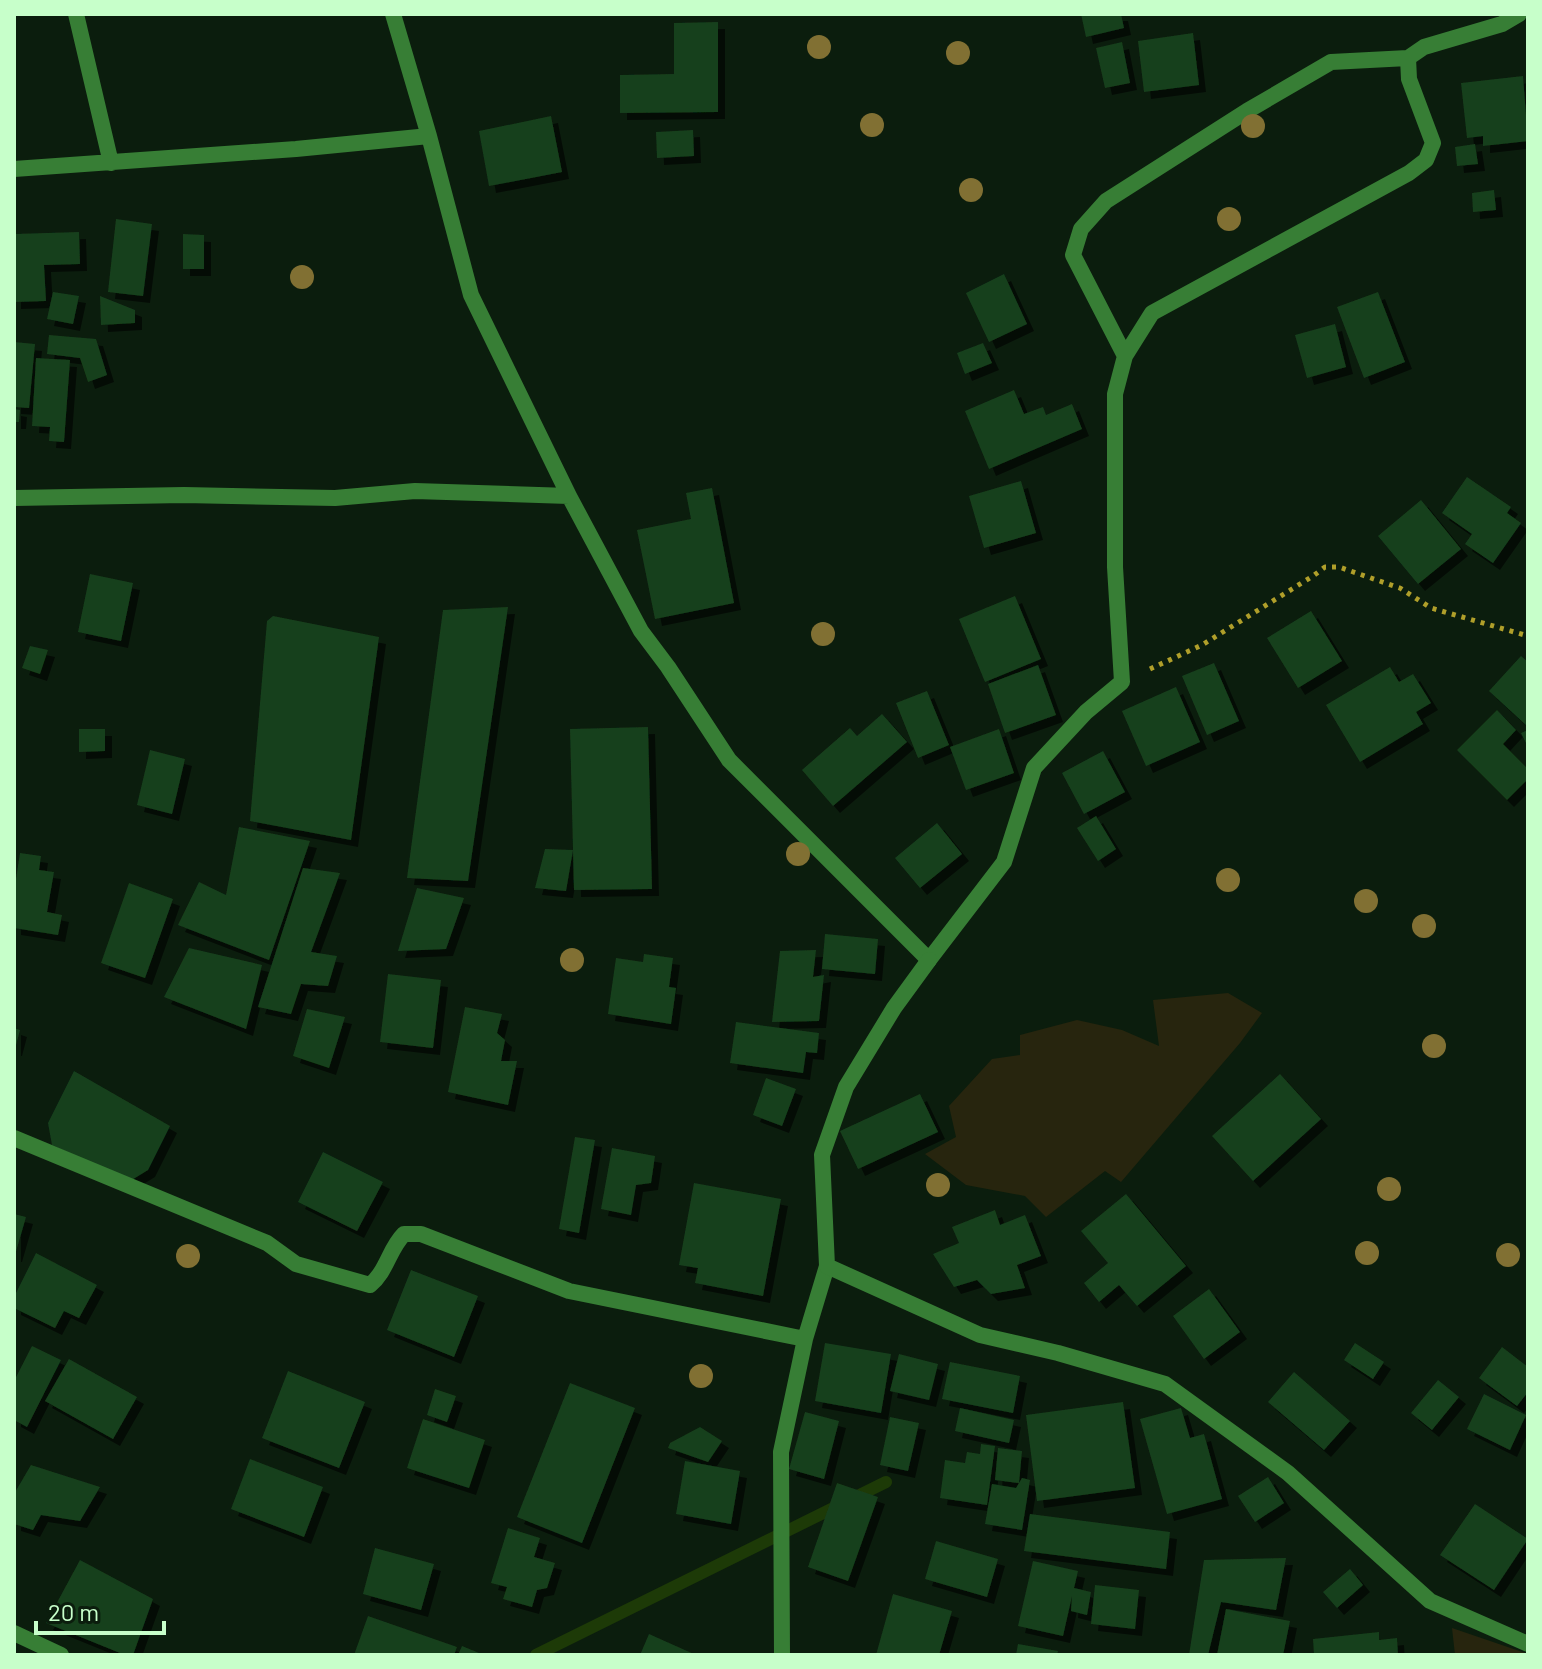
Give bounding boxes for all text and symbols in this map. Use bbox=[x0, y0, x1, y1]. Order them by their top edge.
scale bar bbox=[36, 1585, 164, 1635]
text: 20 m bbox=[48, 1597, 99, 1626]

